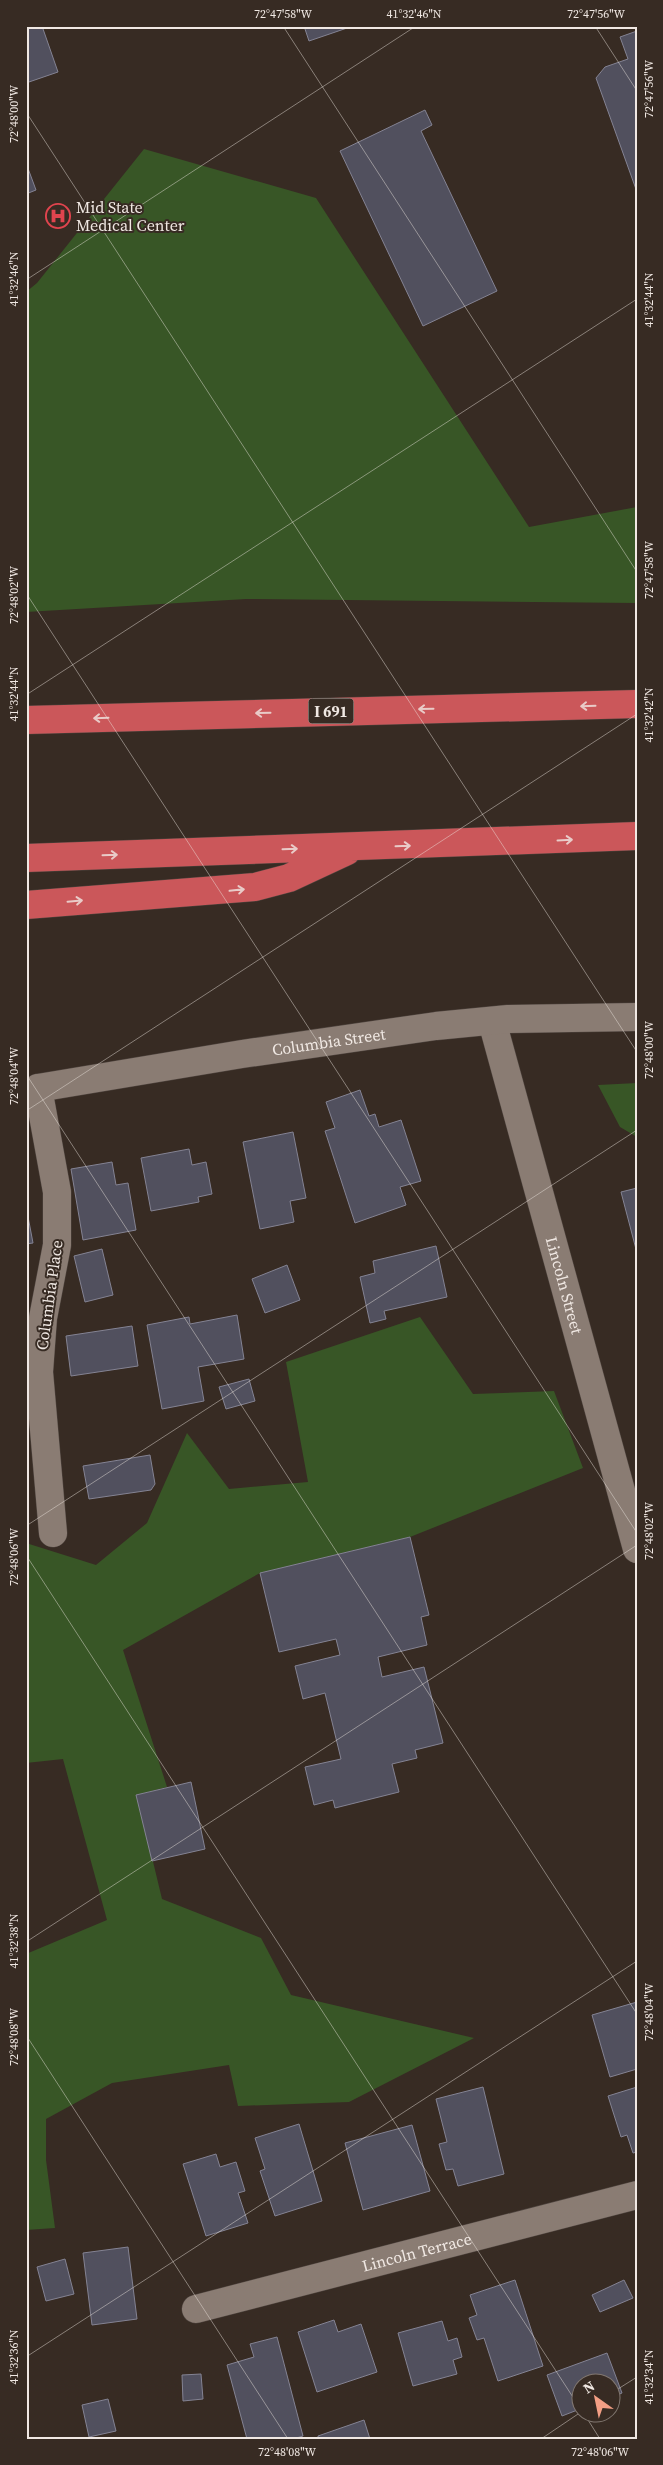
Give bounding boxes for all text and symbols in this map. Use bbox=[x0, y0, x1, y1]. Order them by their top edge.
text: 72°47'58"W bbox=[254, 6, 312, 22]
text: 41°32'46"N bbox=[386, 6, 442, 22]
text: 72°47'56"W bbox=[567, 6, 625, 22]
text: 72°47'56"W bbox=[641, 60, 657, 118]
text: 72°48'00"W bbox=[6, 85, 22, 143]
place label: Mid State Medical Center bbox=[76, 196, 185, 236]
hospital icon: Mid State Medical Center bbox=[45, 203, 71, 229]
text: 41°32'46"N bbox=[6, 251, 22, 307]
text: 41°32'44"N bbox=[641, 272, 657, 328]
text: 72°47'58"W bbox=[641, 541, 657, 599]
text: 72°48'02"W bbox=[6, 566, 22, 624]
text: 41°32'44"N bbox=[6, 666, 22, 722]
text: 41°32'42"N bbox=[641, 687, 657, 743]
road number: I 691 bbox=[308, 698, 354, 724]
one-way arrow bbox=[580, 701, 596, 711]
one-way arrow bbox=[418, 705, 434, 714]
one-way arrow bbox=[255, 708, 271, 717]
one-way arrow bbox=[93, 713, 109, 722]
one-way arrow bbox=[557, 835, 573, 844]
one-way arrow bbox=[394, 841, 410, 850]
one-way arrow bbox=[282, 844, 298, 854]
one-way arrow bbox=[102, 850, 118, 860]
one-way arrow bbox=[229, 885, 245, 894]
one-way arrow bbox=[67, 896, 83, 906]
text: 72°48'00"W bbox=[641, 1021, 657, 1079]
street label: Columbia Street bbox=[270, 1022, 388, 1061]
text: 72°48'04"W bbox=[6, 1047, 22, 1105]
street label: Lincoln Street bbox=[541, 1234, 589, 1337]
street label: Columbia Place bbox=[30, 1238, 68, 1352]
text: 72°48'02"W bbox=[641, 1502, 657, 1560]
text: 72°48'06"W bbox=[6, 1528, 22, 1586]
text: 41°32'38"N bbox=[6, 1913, 22, 1969]
text: 72°48'04"W bbox=[641, 1983, 657, 2041]
text: 72°48'08"W bbox=[6, 2008, 22, 2066]
street label: Lincoln Terrace bbox=[359, 2227, 474, 2277]
text: 41°32'36"N bbox=[6, 2329, 22, 2385]
text: 41°32'34"N bbox=[641, 2349, 657, 2405]
north arrow bbox=[570, 2372, 620, 2422]
text: N bbox=[579, 2376, 599, 2398]
text: 72°48'08"W bbox=[258, 2444, 316, 2460]
text: 72°48'06"W bbox=[571, 2444, 629, 2460]

